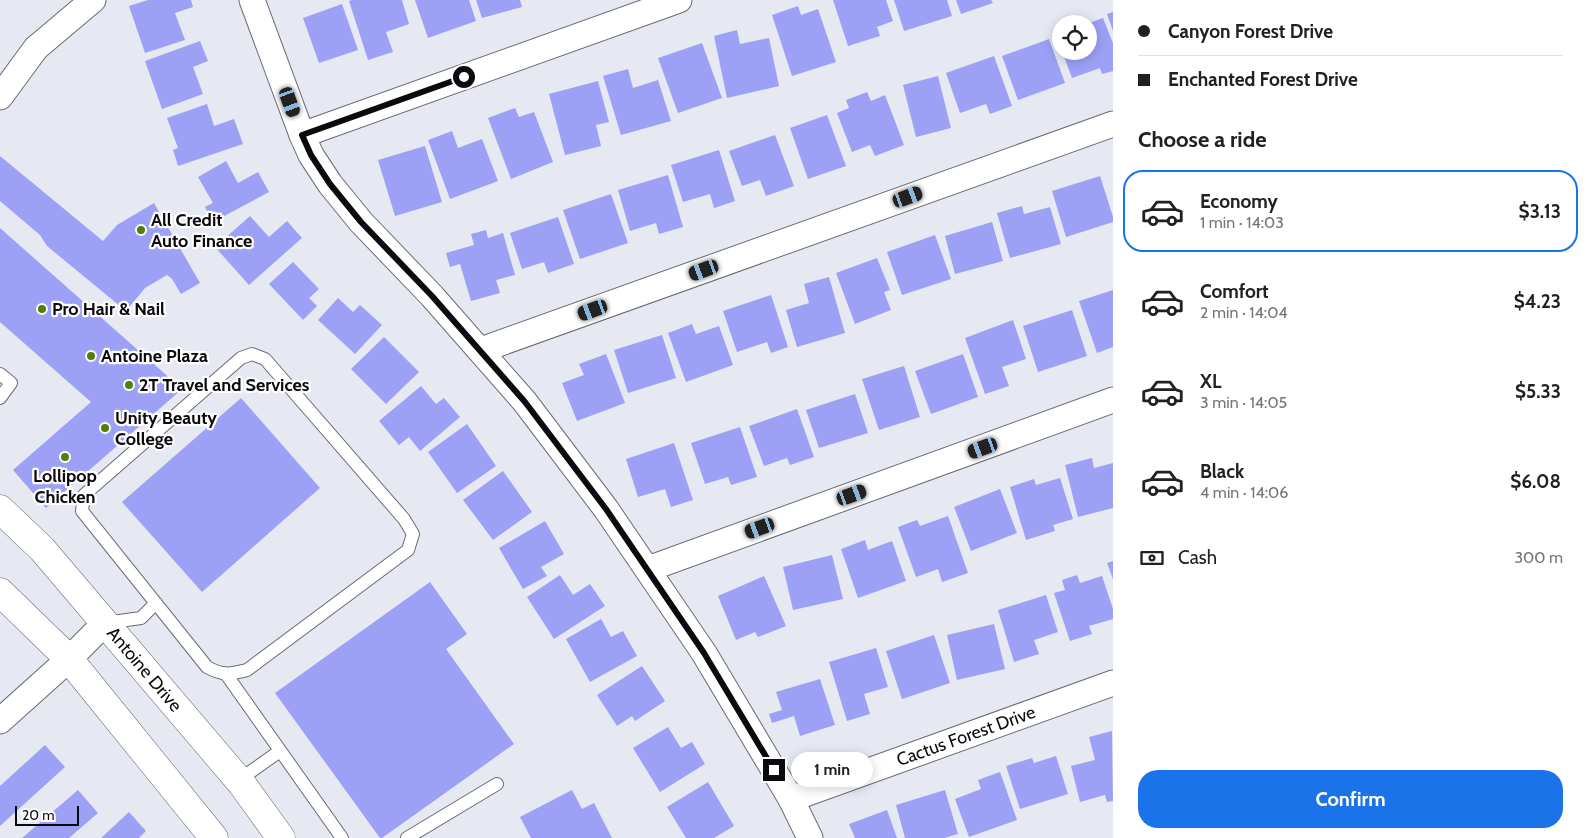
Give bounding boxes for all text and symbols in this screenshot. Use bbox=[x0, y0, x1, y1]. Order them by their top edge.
map controls bbox=[1052, 15, 1097, 60]
button: locate bbox=[1052, 15, 1097, 60]
text: Canyon Forest Drive bbox=[1168, 20, 1333, 43]
route start bbox=[453, 66, 475, 88]
text: Enchanted Forest Drive bbox=[1168, 68, 1358, 91]
car bbox=[277, 85, 302, 119]
text: Choose a ride bbox=[1138, 126, 1267, 153]
car bbox=[891, 185, 924, 209]
icon: car bbox=[1140, 189, 1185, 234]
text: Economy bbox=[1200, 190, 1278, 213]
text: $3.13 bbox=[1519, 200, 1561, 223]
place label: All Credit Auto Finance bbox=[151, 209, 252, 252]
text: 1 min · 14:03 bbox=[1200, 213, 1284, 232]
marker: All Credit Auto Finance bbox=[135, 224, 147, 236]
car bbox=[687, 258, 720, 282]
icon: car bbox=[1140, 279, 1185, 324]
text: Comfort bbox=[1200, 280, 1269, 303]
text: $4.23 bbox=[1514, 290, 1561, 313]
place label: Pro Hair & Nail bbox=[52, 298, 165, 320]
car bbox=[576, 298, 609, 322]
marker: Pro Hair & Nail bbox=[36, 303, 48, 315]
text: 2 min · 14:04 bbox=[1200, 303, 1288, 322]
place label: Antoine Plaza bbox=[101, 345, 208, 367]
marker: Antoine Plaza bbox=[85, 350, 97, 362]
icon: car bbox=[1140, 369, 1185, 414]
text: XL bbox=[1200, 370, 1221, 393]
place label: 2T Travel and Services bbox=[139, 374, 310, 396]
marker: 2T Travel and Services bbox=[123, 379, 135, 391]
text: $5.33 bbox=[1515, 380, 1561, 403]
text: 3 min · 14:05 bbox=[1200, 393, 1287, 412]
place label: Unity Beauty College bbox=[115, 407, 217, 450]
marker: Unity Beauty College bbox=[99, 422, 111, 434]
car bbox=[966, 436, 999, 460]
marker: Lollipop Chicken bbox=[59, 451, 71, 463]
icon: car bbox=[1140, 459, 1185, 504]
text: Black bbox=[1200, 460, 1244, 483]
place label: Lollipop Chicken bbox=[33, 465, 97, 508]
text: $6.08 bbox=[1510, 470, 1561, 493]
car bbox=[835, 483, 868, 507]
text: 4 min · 14:06 bbox=[1200, 483, 1288, 502]
car bbox=[743, 516, 776, 540]
icon: cash bbox=[1138, 544, 1166, 572]
text: Cash bbox=[1178, 546, 1217, 569]
text: 300 m bbox=[1514, 548, 1563, 567]
street label: Antoine Drive bbox=[102, 622, 187, 716]
street label: Cactus Forest Drive bbox=[893, 701, 1038, 771]
callout: 1 min bbox=[792, 752, 874, 788]
route end bbox=[763, 759, 785, 781]
text: 1 min bbox=[814, 760, 850, 779]
button: Confirm bbox=[1138, 770, 1563, 828]
scale bar bbox=[15, 803, 79, 826]
text: 20 m bbox=[22, 806, 55, 824]

